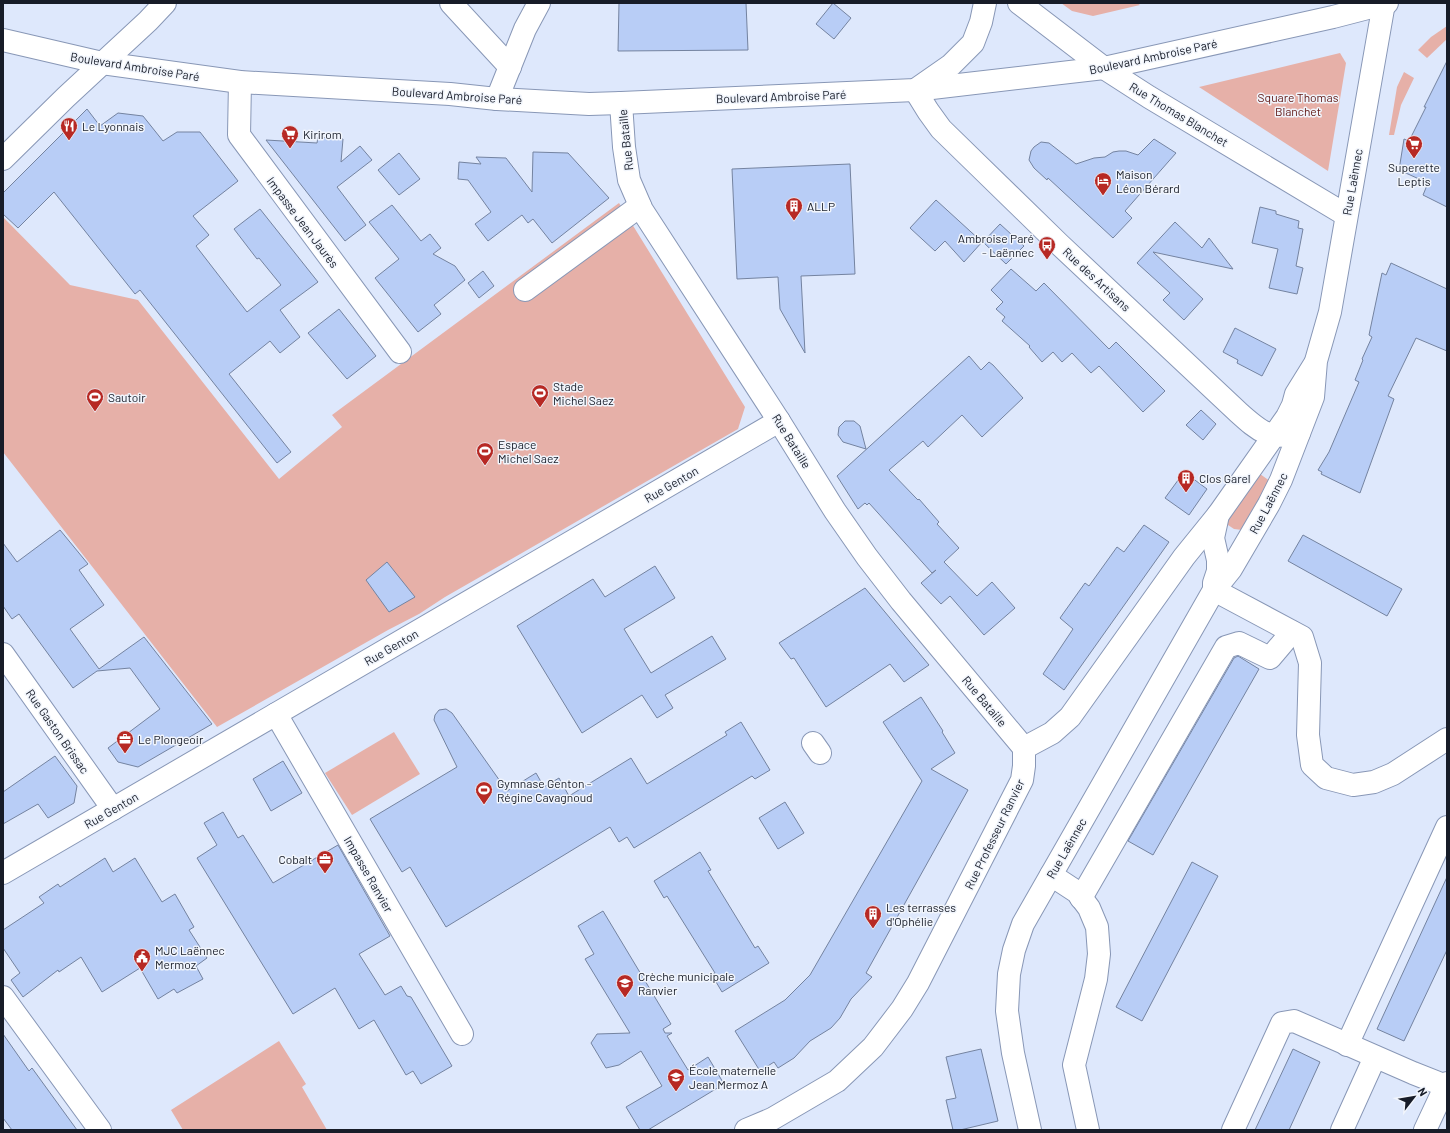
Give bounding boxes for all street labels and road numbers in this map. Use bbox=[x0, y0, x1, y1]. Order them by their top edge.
street label: Boulevard Ambroise Paré bbox=[1088, 36, 1218, 76]
street label: Boulevard Ambroise Paré bbox=[69, 49, 201, 83]
street label: Rue Thomas Blanchet bbox=[1127, 79, 1231, 149]
street label: Boulevard Ambroise Paré bbox=[391, 83, 523, 107]
street label: Boulevard Ambroise Paré bbox=[715, 87, 847, 105]
street label: Rue Bataille bbox=[615, 109, 635, 171]
street label: Rue Laënnec bbox=[1339, 148, 1365, 216]
street label: Impasse Jean Jaurès bbox=[264, 174, 342, 270]
street label: Rue des Artisans bbox=[1060, 244, 1134, 314]
street label: Rue Bataille bbox=[770, 411, 814, 471]
street label: Rue Genton bbox=[642, 463, 700, 505]
street label: Rue Laënnec bbox=[1246, 470, 1290, 536]
street label: Rue Genton bbox=[362, 626, 420, 668]
street label: Rue Bataille bbox=[960, 673, 1010, 729]
street label: Rue Gaston Brissac bbox=[24, 686, 92, 776]
street label: Rue Professeur Ranvier bbox=[961, 776, 1027, 891]
street label: Rue Genton bbox=[82, 789, 140, 831]
street label: Rue Laënnec bbox=[1043, 815, 1089, 881]
street label: Impasse Ranvier bbox=[342, 834, 397, 915]

